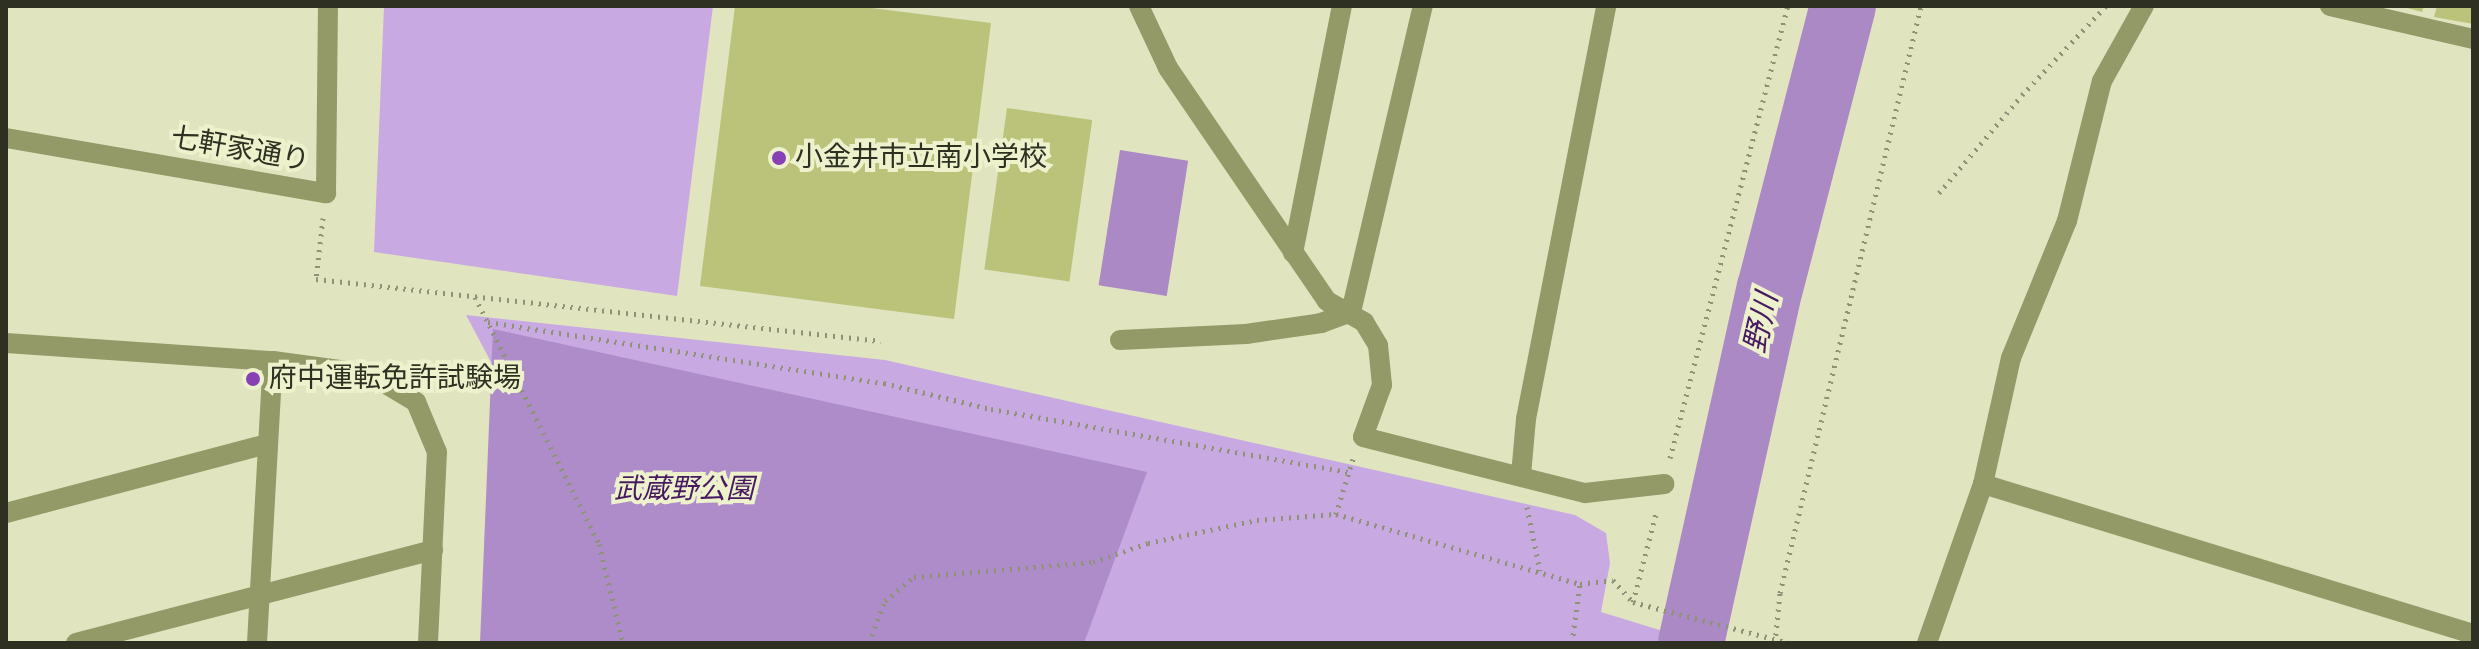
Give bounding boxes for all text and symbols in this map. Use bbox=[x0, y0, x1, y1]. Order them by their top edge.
street label: 七軒家通り bbox=[168, 121, 312, 179]
place label: 小金井市立南小学校 bbox=[795, 141, 1047, 175]
marker: 小金井市立南小学校 bbox=[770, 149, 788, 167]
water label: 野川 bbox=[1738, 290, 1786, 356]
place label: 府中運転免許試験場 bbox=[269, 362, 521, 396]
marker: 府中運転免許試験場 bbox=[244, 370, 262, 388]
park label: 武蔵野公園 bbox=[614, 473, 754, 507]

